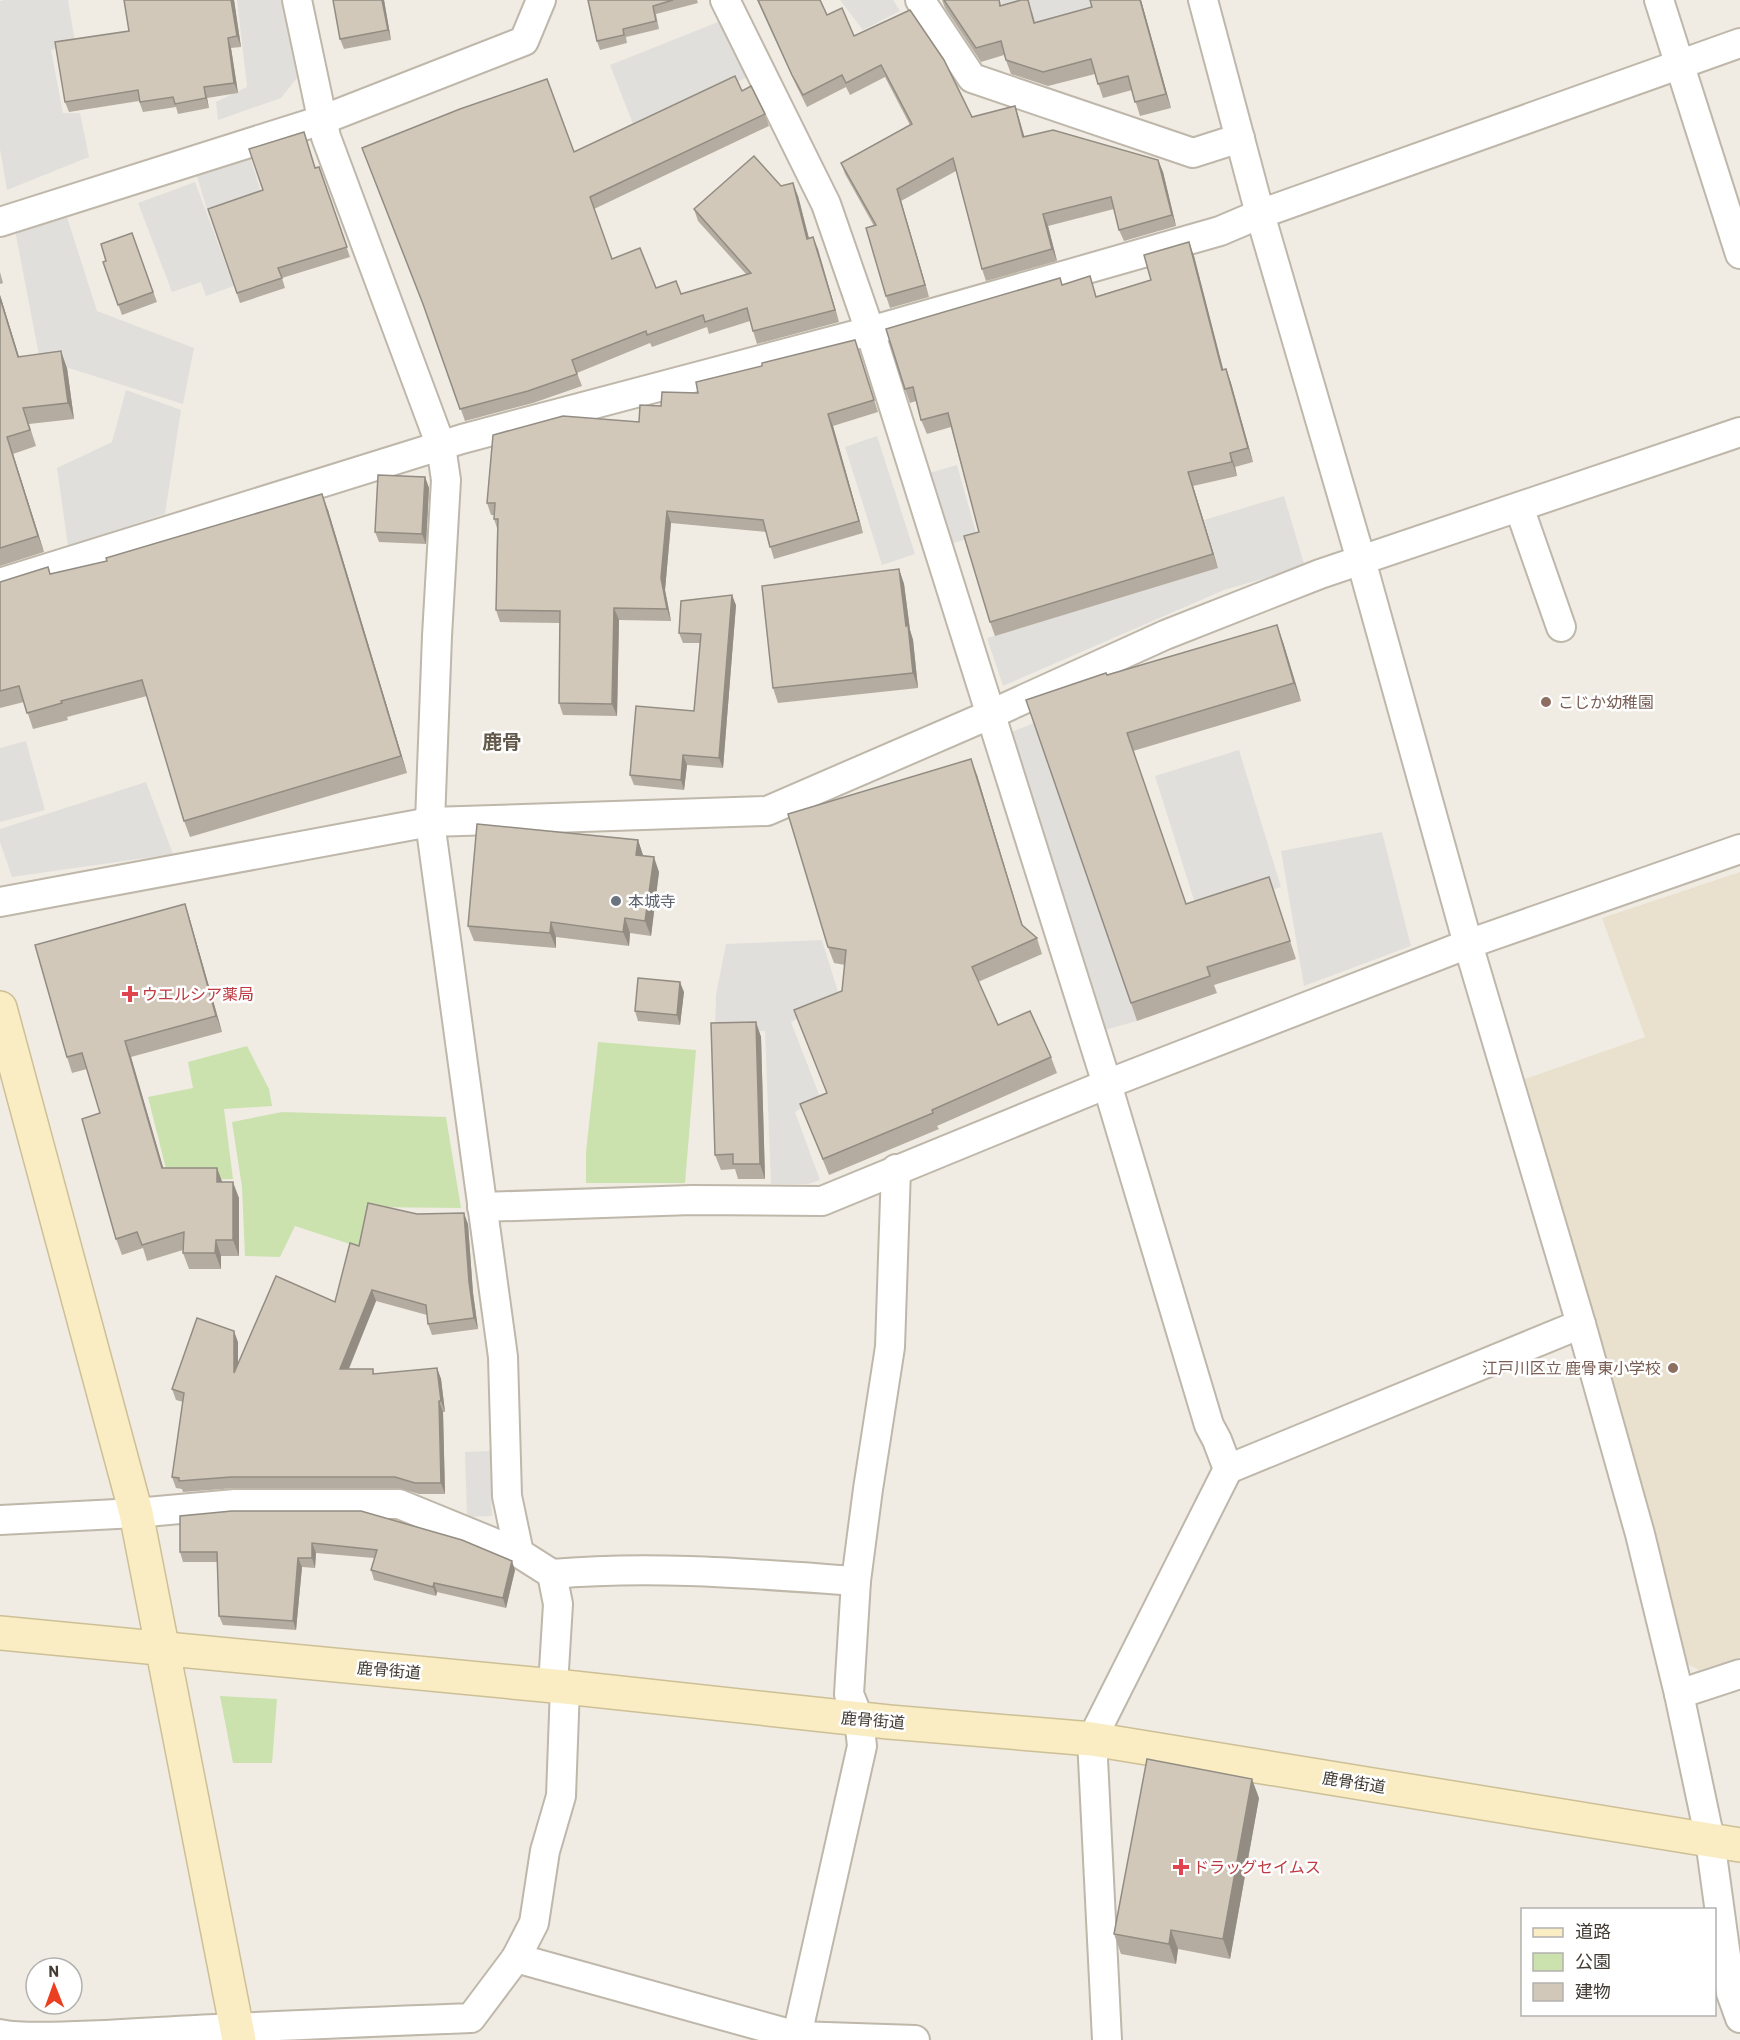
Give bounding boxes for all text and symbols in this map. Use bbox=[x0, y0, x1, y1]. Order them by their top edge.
place label: こじか幼稚園 bbox=[1558, 692, 1654, 711]
marker: こじか幼稚園 bbox=[1539, 695, 1553, 709]
district label: 鹿骨 bbox=[482, 729, 522, 753]
place label: 本城寺 bbox=[628, 891, 676, 910]
marker: 本城寺 bbox=[609, 894, 623, 908]
place label: ウエルシア薬局 bbox=[142, 984, 254, 1003]
marker: ウエルシア薬局 bbox=[123, 987, 137, 1001]
place label: 江戸川区立 鹿骨東小学校 bbox=[1482, 1358, 1661, 1377]
marker: 江戸川区立 鹿骨東小学校 bbox=[1666, 1361, 1680, 1375]
street label: 鹿骨街道 bbox=[356, 1657, 422, 1682]
street label: 鹿骨街道 bbox=[840, 1707, 906, 1732]
street label: 鹿骨街道 bbox=[1321, 1767, 1387, 1796]
place label: ドラッグセイムス bbox=[1193, 1857, 1321, 1876]
marker: ドラッグセイムス bbox=[1174, 1860, 1188, 1874]
legend bbox=[1521, 1908, 1716, 2016]
text: 道路 bbox=[1575, 1920, 1611, 1942]
text: 公園 bbox=[1575, 1950, 1611, 1972]
north arrow bbox=[24, 1956, 84, 2016]
text: N bbox=[48, 1961, 59, 1980]
text: 建物 bbox=[1575, 1980, 1611, 2002]

